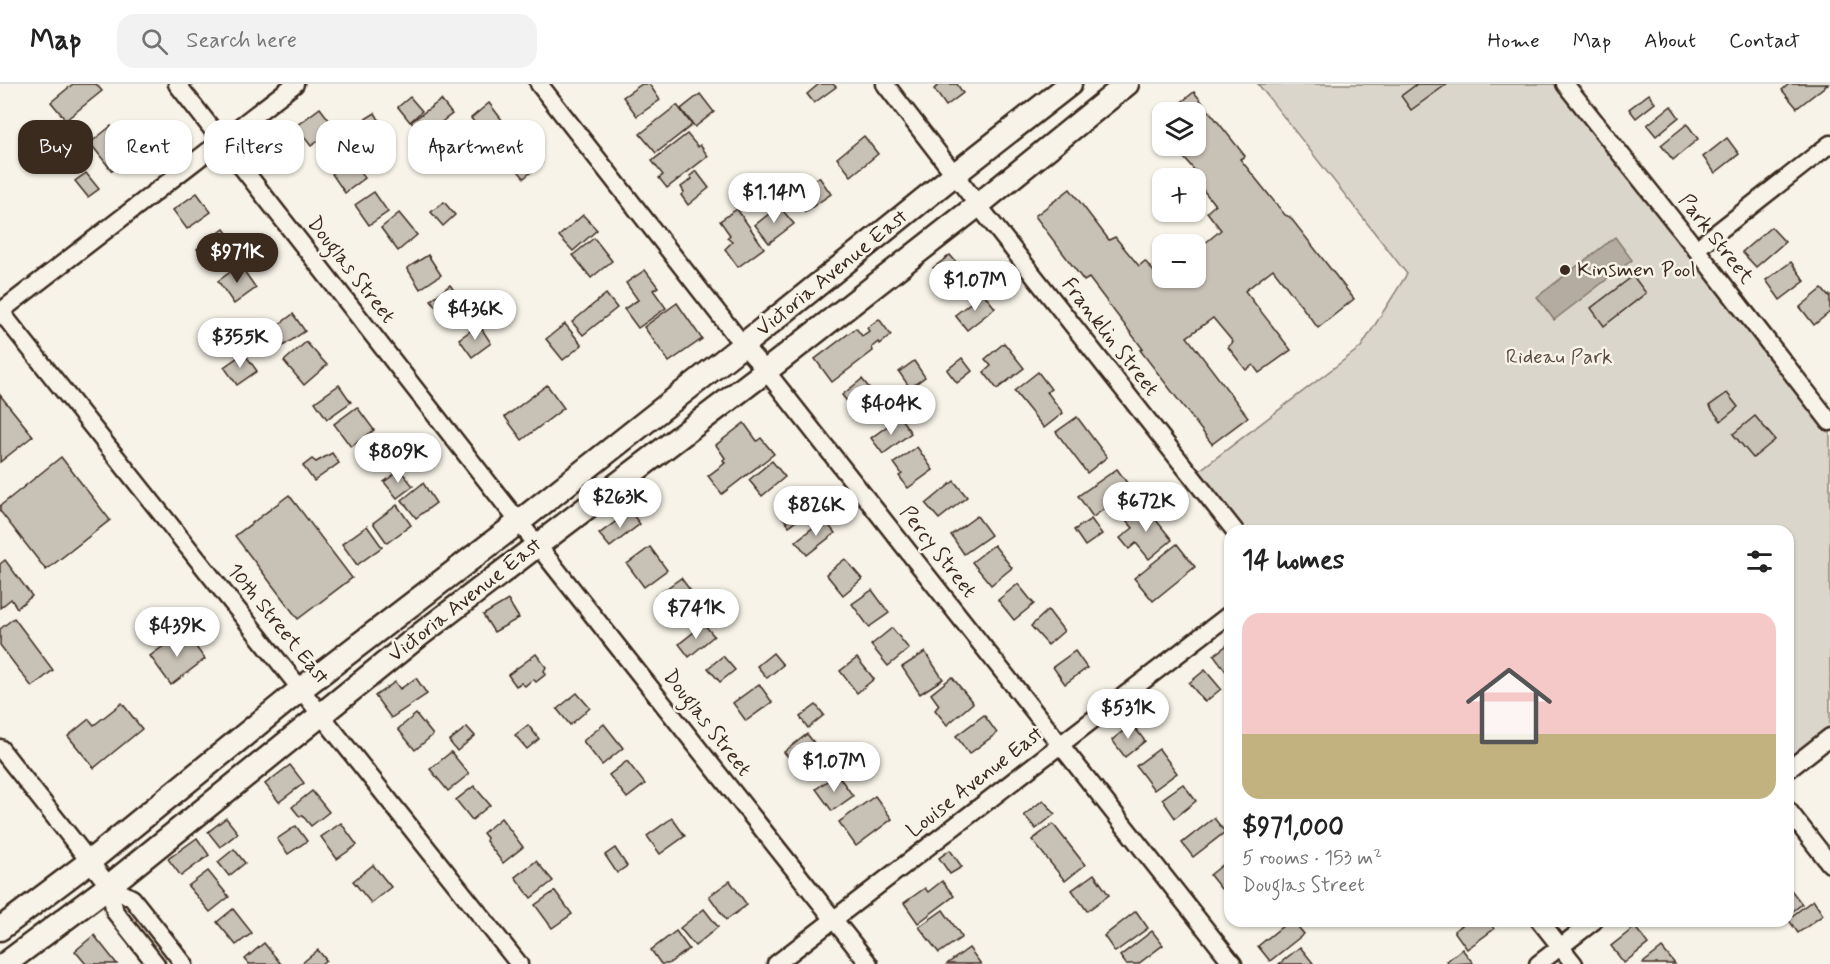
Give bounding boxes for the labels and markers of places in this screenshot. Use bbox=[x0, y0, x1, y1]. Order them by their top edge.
pin: $1.14M bbox=[725, 173, 823, 224]
pin: $971K bbox=[195, 233, 279, 284]
place label: Kinsmen Pool bbox=[1577, 256, 1696, 284]
pin: $1.07M bbox=[926, 261, 1024, 312]
marker: Kinsmen Pool bbox=[1558, 263, 1572, 277]
pin: $436K bbox=[433, 290, 517, 341]
pin: $355K bbox=[198, 318, 282, 369]
pin: $404K bbox=[849, 385, 933, 436]
pin: $809K bbox=[356, 433, 440, 484]
pin: $263K bbox=[578, 478, 662, 529]
pin: $672K bbox=[1104, 482, 1188, 533]
pin: $826K bbox=[774, 486, 858, 537]
pin: $741K bbox=[654, 589, 738, 640]
pin: $439K bbox=[135, 607, 219, 658]
pin: $531K bbox=[1086, 689, 1170, 740]
pin: $1.07M bbox=[785, 742, 883, 793]

